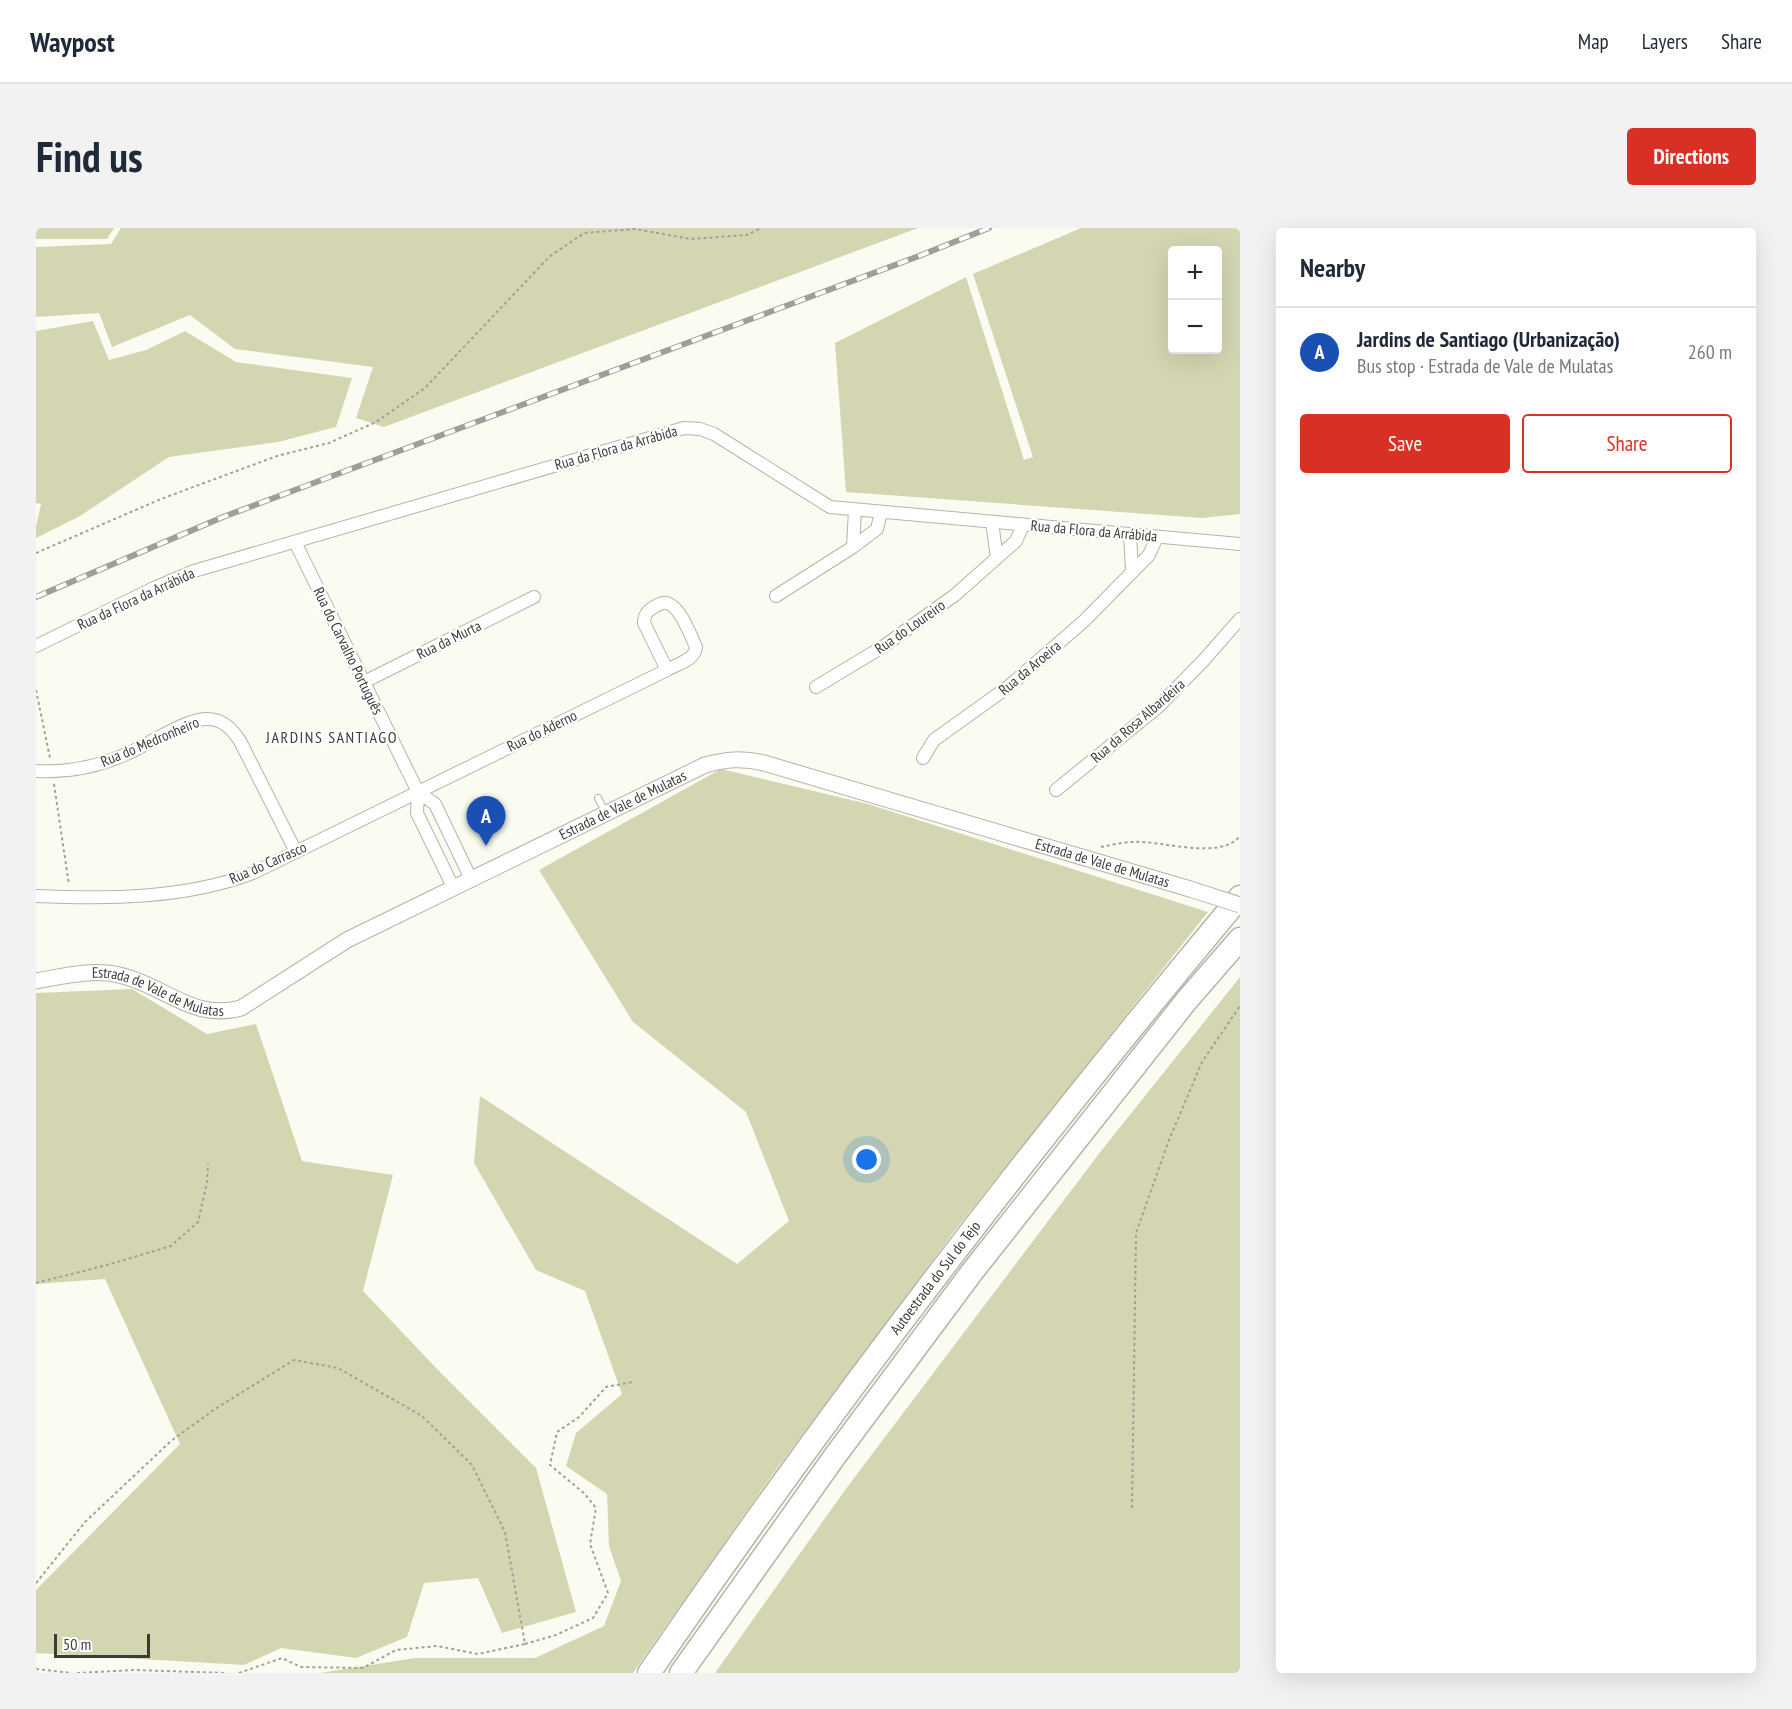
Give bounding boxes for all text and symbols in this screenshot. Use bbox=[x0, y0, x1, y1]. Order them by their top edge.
text: Waypost bbox=[30, 23, 115, 60]
text: Map bbox=[1578, 28, 1609, 55]
text: Layers bbox=[1642, 28, 1688, 55]
text: Share bbox=[1721, 28, 1762, 55]
button: Directions bbox=[1627, 128, 1756, 185]
text: Find us bbox=[36, 129, 143, 184]
map controls bbox=[1168, 246, 1222, 354]
button: + bbox=[1168, 246, 1222, 300]
text: Nearby bbox=[1300, 251, 1365, 284]
button: − bbox=[1168, 300, 1222, 354]
text: Jardins de Santiago (Urbanização) bbox=[1357, 325, 1620, 353]
text: A bbox=[1314, 339, 1325, 365]
text: 260 m bbox=[1688, 339, 1732, 365]
text: Bus stop · Estrada de Vale de Mulatas bbox=[1357, 353, 1613, 379]
button: Save bbox=[1300, 414, 1510, 473]
button: Share bbox=[1522, 414, 1732, 473]
street label: Rua da Flora da Arrábida bbox=[552, 421, 679, 474]
street label: Rua da Flora da Arrábida bbox=[1030, 516, 1158, 545]
street label: Rua da Flora da Arrábida bbox=[74, 563, 197, 634]
street label: Rua do Carvalho Português bbox=[309, 584, 388, 718]
street label: Rua do Loureiro bbox=[871, 595, 949, 658]
street label: Rua da Murta bbox=[414, 616, 484, 663]
street label: Rua da Aroeira bbox=[995, 636, 1065, 699]
street label: Rua da Rosa Albardeira bbox=[1087, 674, 1189, 767]
street label: Rua do Aderno bbox=[504, 705, 580, 756]
street label: Rua do Medronheiro bbox=[98, 712, 202, 771]
district label: JARDINS SANTIAGO bbox=[265, 727, 398, 747]
street label: Estrada de Vale de Mulatas bbox=[556, 766, 689, 844]
pin: A bbox=[466, 796, 506, 846]
street label: Estrada de Vale de Mulatas bbox=[1033, 834, 1172, 891]
street label: Rua do Carrasco bbox=[226, 837, 309, 888]
street label: Estrada de Vale de Mulatas bbox=[92, 963, 224, 1020]
your location bbox=[852, 1145, 881, 1174]
street label: Autoestrada do Sul do Tejo bbox=[885, 1217, 984, 1338]
scale bar bbox=[54, 1631, 150, 1658]
text: 50 m bbox=[63, 1634, 91, 1654]

